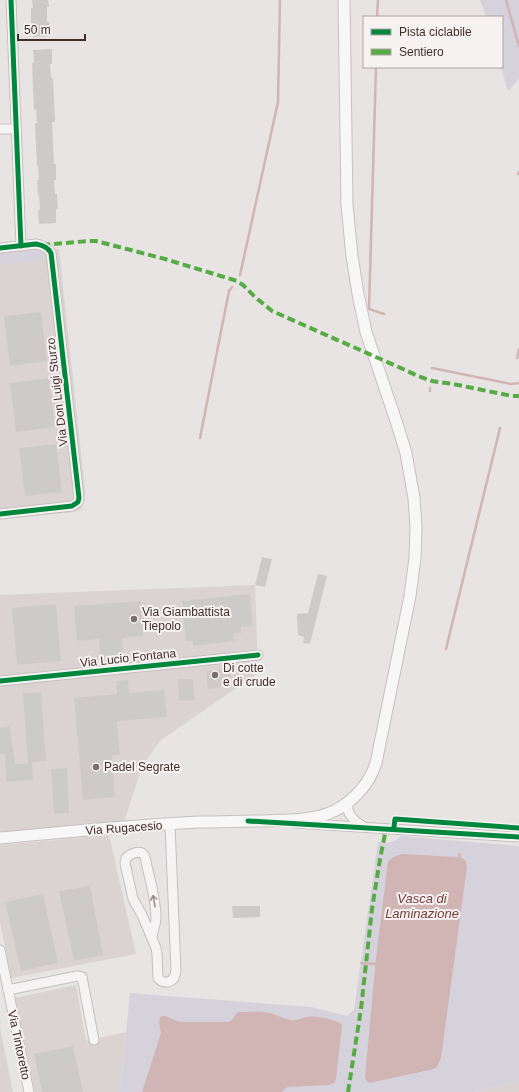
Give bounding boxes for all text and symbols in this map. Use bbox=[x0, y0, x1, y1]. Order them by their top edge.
scale bar bbox=[18, 16, 85, 42]
legend bbox=[363, 16, 503, 68]
text: 50 m bbox=[24, 23, 51, 37]
text: Pista ciclabile bbox=[399, 25, 472, 39]
text: Sentiero bbox=[399, 45, 444, 59]
street label: Via Don Luigi Sturzo bbox=[43, 337, 71, 447]
place label: Via Giambattista Tiepolo bbox=[142, 605, 230, 633]
marker: Via Giambattista Tiepolo bbox=[129, 614, 139, 624]
street label: Via Lucio Fontana bbox=[79, 646, 177, 670]
place label: Di cotte e di crude bbox=[223, 661, 276, 689]
marker: Di cotte e di crude bbox=[210, 670, 220, 680]
place label: Padel Segrate bbox=[104, 760, 180, 774]
marker: Padel Segrate bbox=[91, 762, 101, 772]
street label: Via Rugacesio bbox=[85, 818, 163, 838]
water label: Vasca di Laminazione bbox=[385, 891, 459, 921]
one-way arrow bbox=[150, 895, 158, 908]
street label: Via Tintoretto bbox=[5, 1009, 33, 1081]

